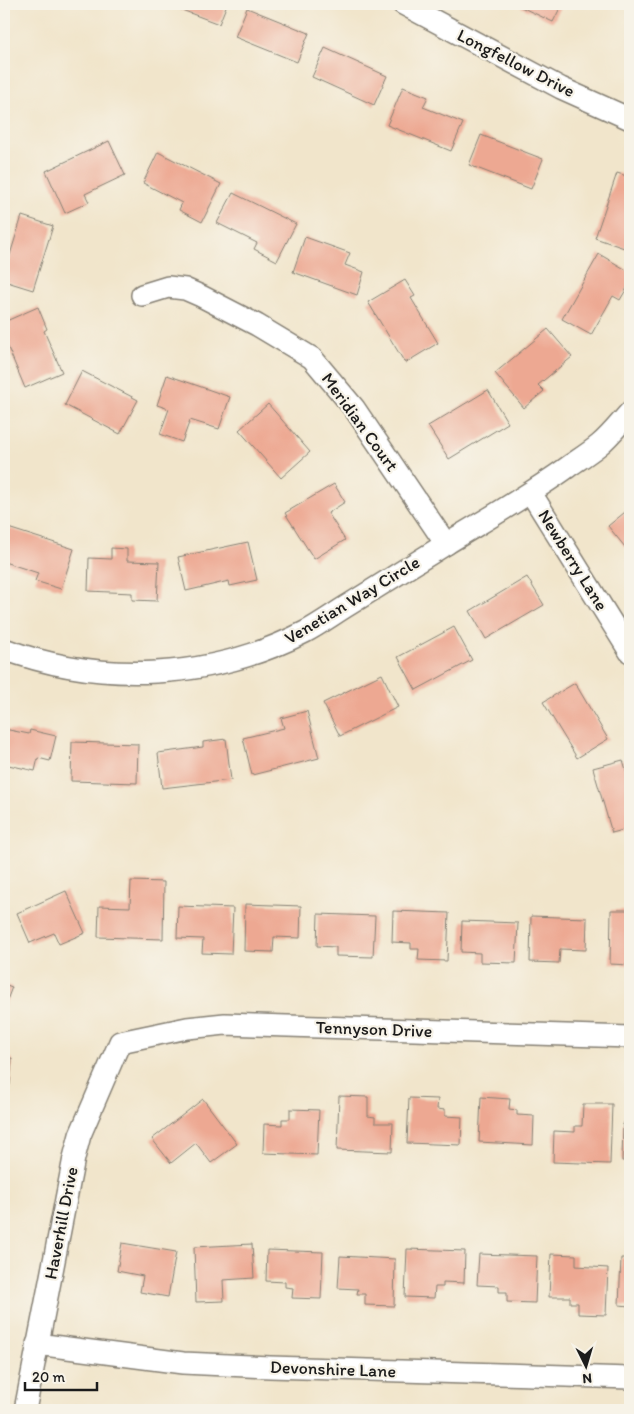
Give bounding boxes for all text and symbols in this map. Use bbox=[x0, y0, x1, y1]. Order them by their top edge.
street label: Longfellow Drive bbox=[453, 24, 579, 102]
street label: Meridian Court bbox=[317, 368, 403, 476]
street label: Newberry Lane bbox=[533, 505, 613, 615]
street label: Venetian Way Circle bbox=[280, 551, 424, 649]
street label: Tennyson Drive bbox=[315, 1016, 433, 1042]
street label: Haverhill Drive bbox=[39, 1165, 83, 1281]
north arrow bbox=[562, 1342, 612, 1392]
street label: Devonshire Lane bbox=[270, 1356, 396, 1382]
scale bar bbox=[25, 1359, 98, 1391]
text: 20 m bbox=[32, 1368, 66, 1386]
text: N bbox=[582, 1370, 593, 1387]

